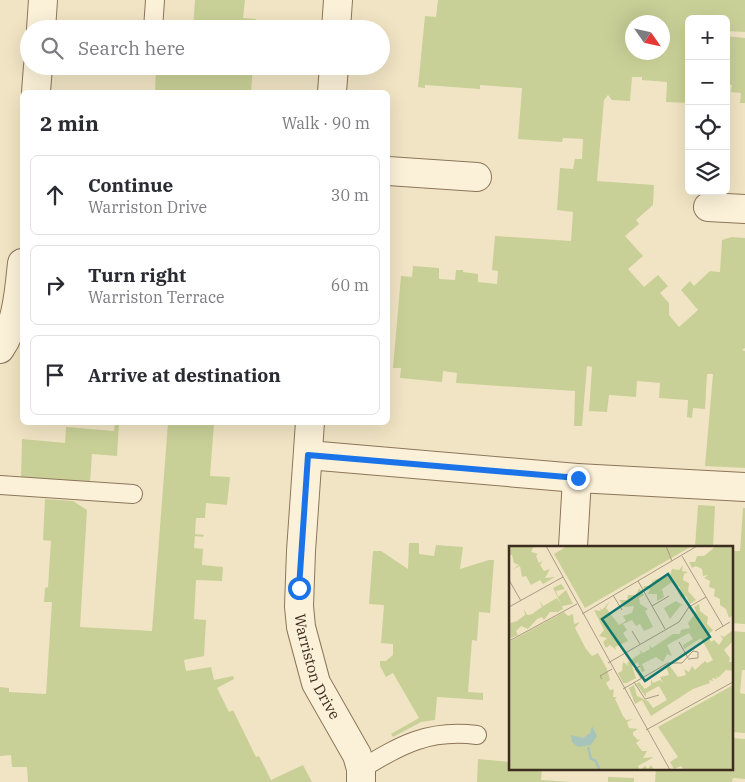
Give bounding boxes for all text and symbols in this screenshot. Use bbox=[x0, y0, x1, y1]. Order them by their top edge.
north arrow bbox=[625, 15, 670, 60]
map controls bbox=[685, 15, 730, 195]
button: + bbox=[685, 15, 730, 60]
search box bbox=[20, 20, 390, 75]
icon: search bbox=[38, 34, 66, 62]
text: Search here bbox=[78, 36, 185, 60]
button: − bbox=[685, 60, 730, 105]
button: locate bbox=[685, 105, 730, 150]
text: 2 min bbox=[40, 109, 99, 137]
text: Walk · 90 m bbox=[282, 113, 370, 133]
button: layers bbox=[685, 150, 730, 195]
text: Continue bbox=[88, 173, 173, 197]
icon: ahead bbox=[41, 181, 69, 209]
text: 30 m bbox=[331, 185, 369, 205]
text: Warriston Drive bbox=[88, 197, 207, 217]
text: Turn right bbox=[88, 263, 186, 287]
icon: right bbox=[41, 271, 69, 299]
text: 60 m bbox=[331, 275, 369, 295]
text: Warriston Terrace bbox=[88, 287, 225, 307]
icon: arrive bbox=[41, 361, 69, 389]
text: Arrive at destination bbox=[88, 363, 281, 387]
route end bbox=[567, 467, 590, 490]
inset map bbox=[509, 546, 732, 770]
route start bbox=[288, 577, 311, 600]
street label: Warriston Drive bbox=[291, 613, 345, 723]

